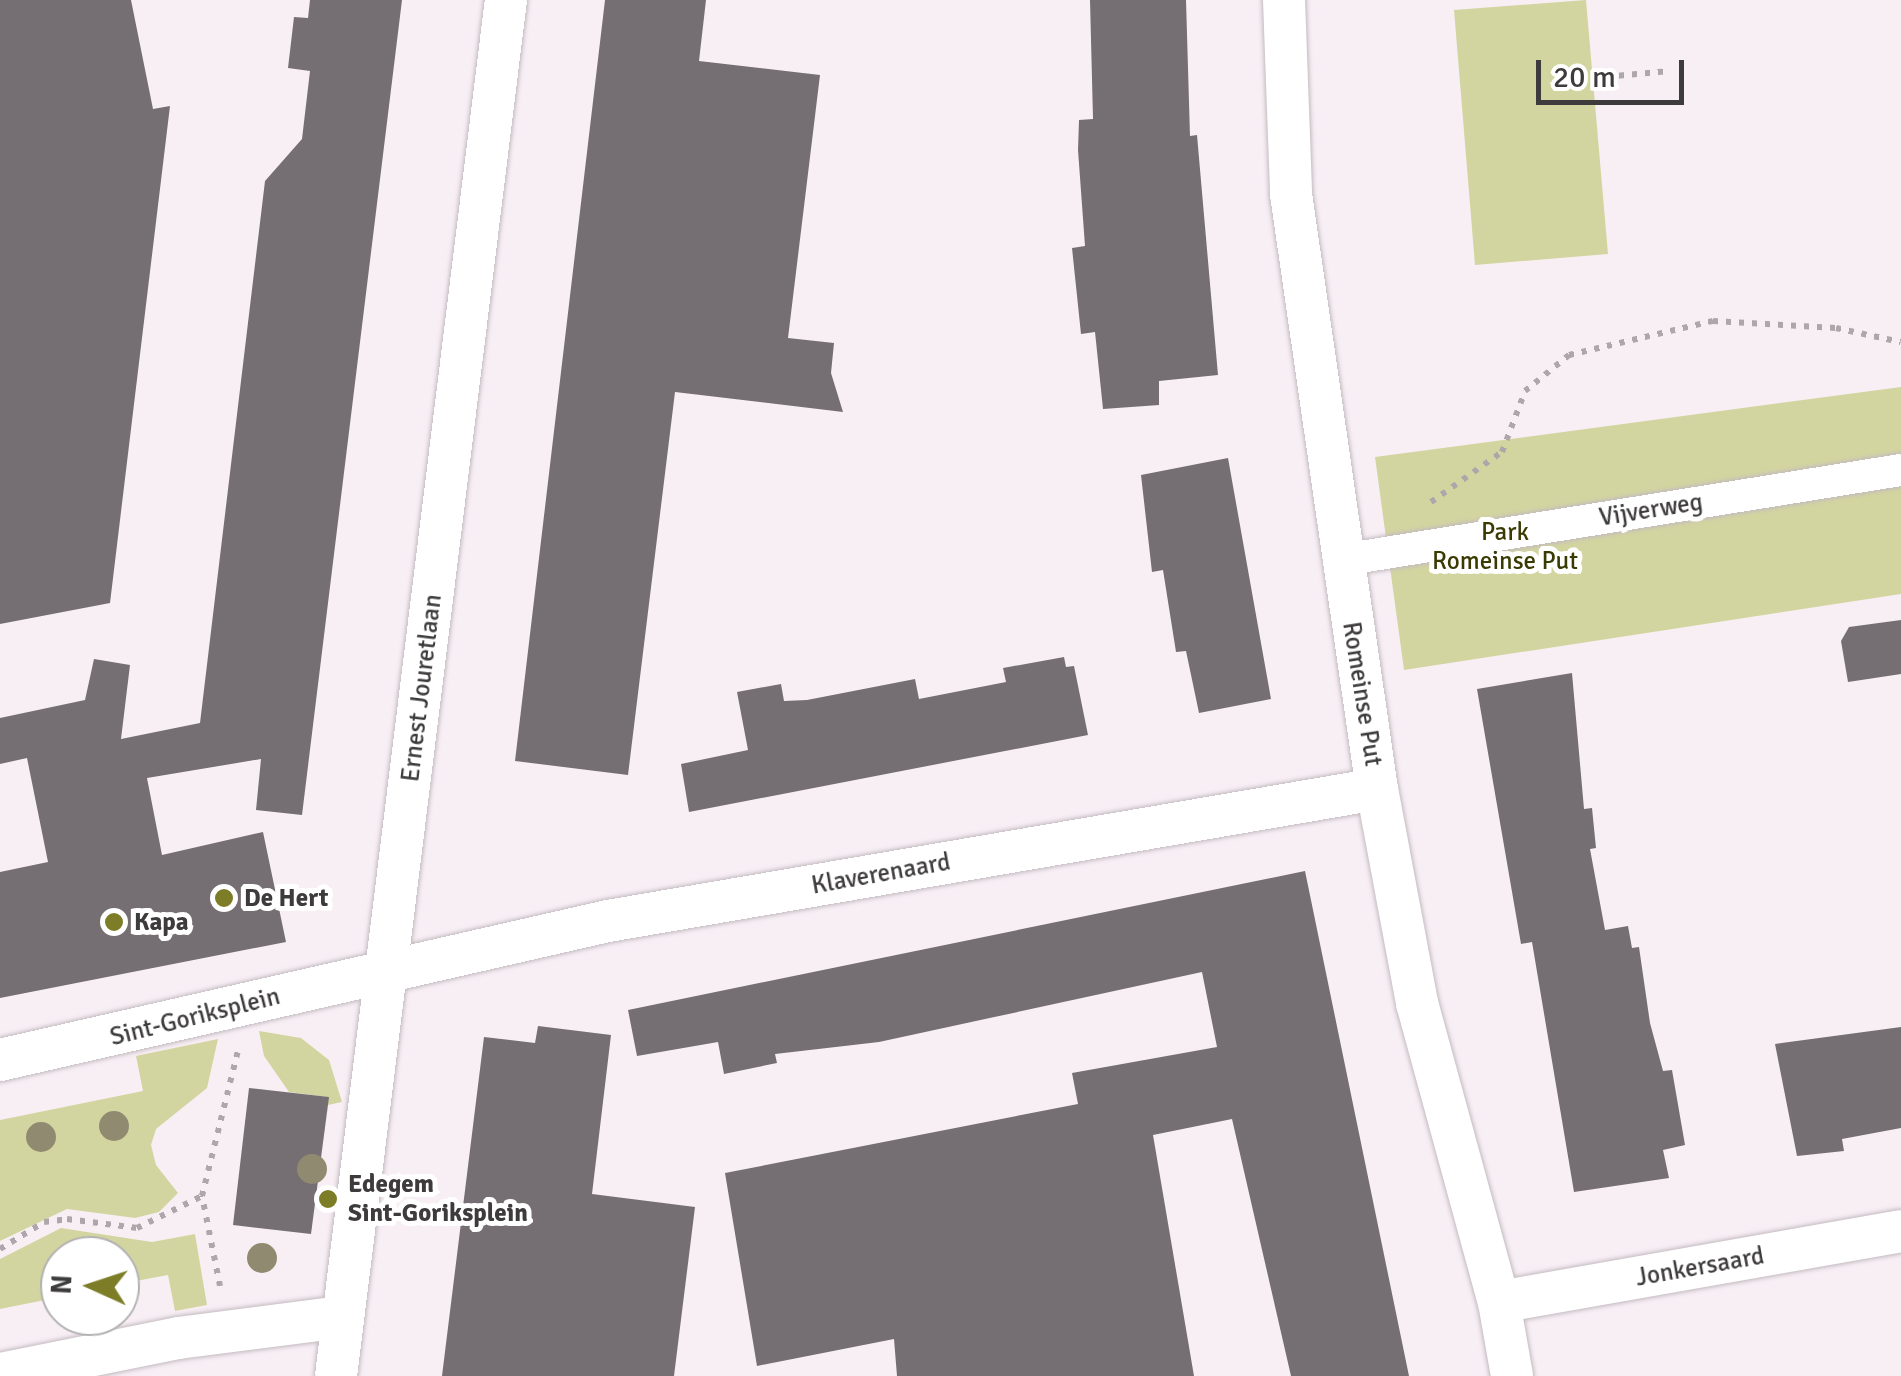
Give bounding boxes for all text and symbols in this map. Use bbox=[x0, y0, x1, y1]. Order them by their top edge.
scale bar bbox=[1541, 40, 1688, 102]
text: 20 m bbox=[1553, 59, 1616, 96]
street label: Vijverweg bbox=[1597, 487, 1705, 533]
park label: Park Romeinse Put bbox=[1432, 518, 1578, 577]
street label: Ernest Jouretlaan bbox=[396, 592, 448, 784]
street label: Romeinse Put bbox=[1336, 620, 1388, 768]
street label: Klaverenaard bbox=[809, 847, 953, 901]
place label: De Hert bbox=[244, 883, 328, 913]
marker: De Hert bbox=[213, 887, 235, 909]
place label: Kapa bbox=[134, 907, 189, 937]
marker: Kapa bbox=[103, 911, 125, 933]
street label: Sint-Goriksplein bbox=[107, 981, 283, 1053]
place label: Edegem Sint-Goriksplein bbox=[348, 1170, 528, 1229]
marker: Edegem Sint-Goriksplein bbox=[317, 1188, 339, 1210]
north arrow bbox=[40, 1236, 140, 1336]
street label: Jonkersaard bbox=[1633, 1241, 1767, 1293]
text: N bbox=[45, 1274, 80, 1295]

